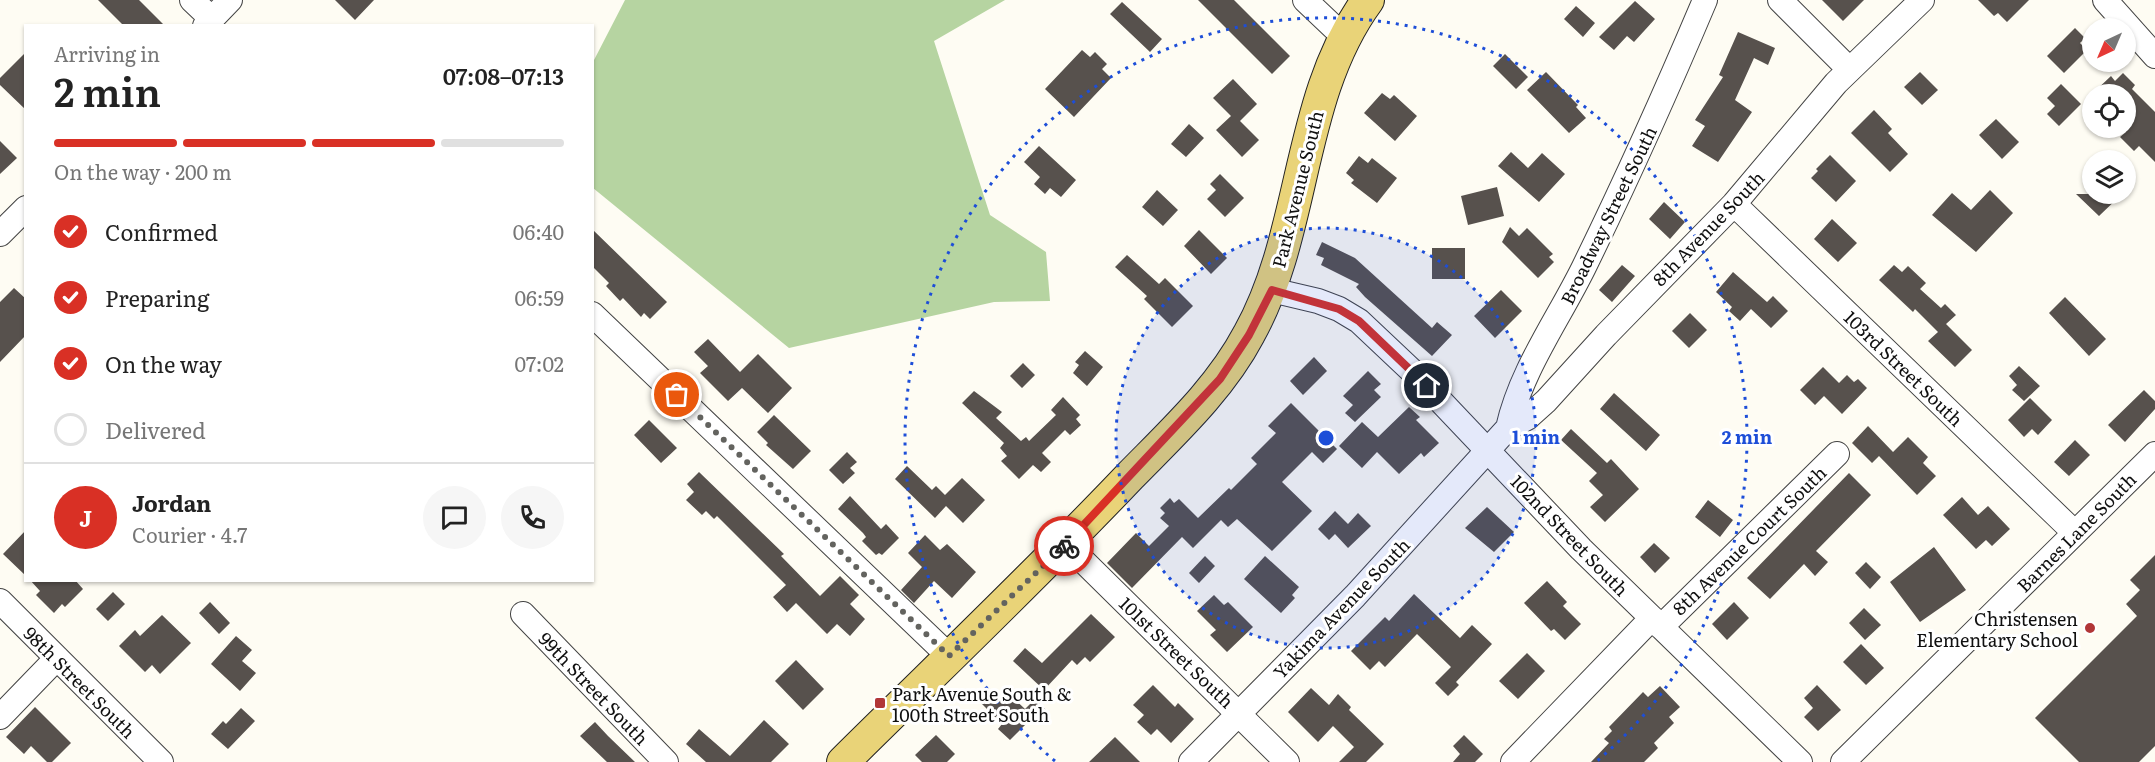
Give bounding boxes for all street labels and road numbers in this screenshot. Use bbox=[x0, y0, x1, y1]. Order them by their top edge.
street label: Park Avenue South bbox=[1264, 107, 1330, 270]
street label: Broadway Street South bbox=[1553, 121, 1663, 309]
street label: 8th Avenue South bbox=[1646, 164, 1770, 292]
street label: 103rd Street South bbox=[1838, 304, 1970, 432]
street label: 8th Avenue Court South bbox=[1666, 459, 1832, 621]
street label: Barnes Lane South bbox=[2010, 466, 2142, 598]
street label: 102nd Street South bbox=[1505, 468, 1635, 602]
street label: Yakima Avenue South bbox=[1266, 531, 1416, 684]
street label: 101st Street South bbox=[1114, 590, 1240, 714]
street label: 98th Street South bbox=[18, 620, 142, 744]
street label: 99th Street South bbox=[533, 625, 655, 751]

